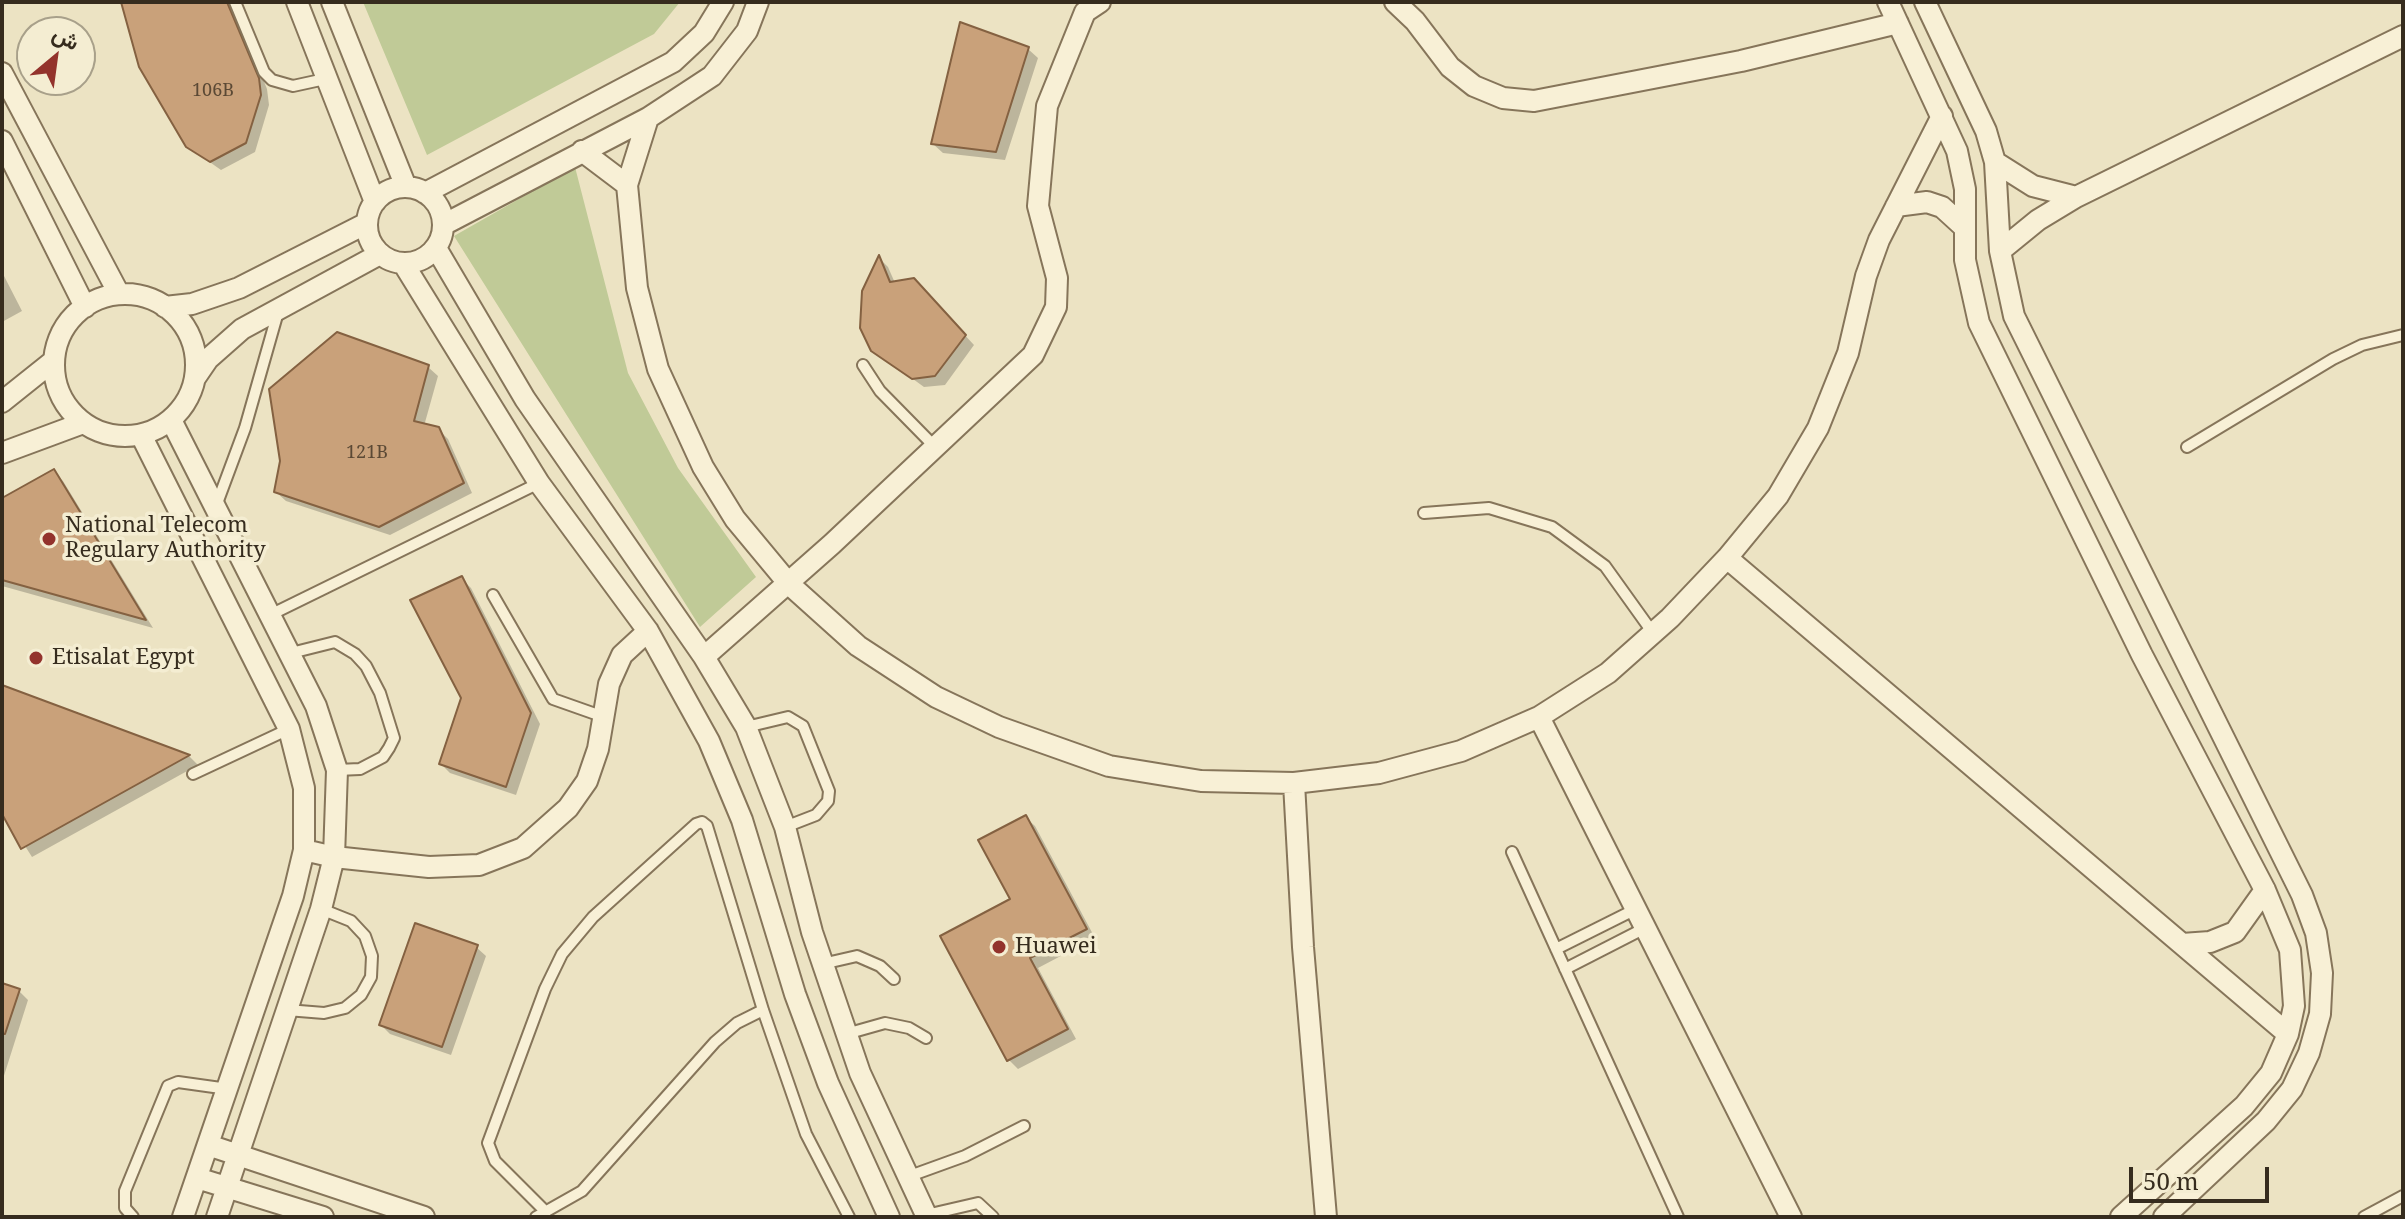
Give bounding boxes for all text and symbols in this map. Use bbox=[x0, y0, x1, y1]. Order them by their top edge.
north arrow bbox=[16, 16, 96, 96]
text: ش bbox=[48, 17, 85, 56]
house number: 106B bbox=[192, 80, 234, 102]
house number: 121B bbox=[346, 442, 388, 464]
place label: National Telecom Regulary Authority bbox=[65, 513, 266, 564]
marker: National Telecom Regulary Authority bbox=[40, 530, 58, 548]
place label: Etisalat Egypt bbox=[52, 645, 195, 671]
marker: Etisalat Egypt bbox=[27, 649, 45, 667]
place label: Huawei bbox=[1015, 934, 1097, 960]
marker: Huawei bbox=[990, 938, 1008, 956]
scale bar bbox=[2133, 1151, 2273, 1201]
text: 50 m bbox=[2143, 1164, 2199, 1197]

